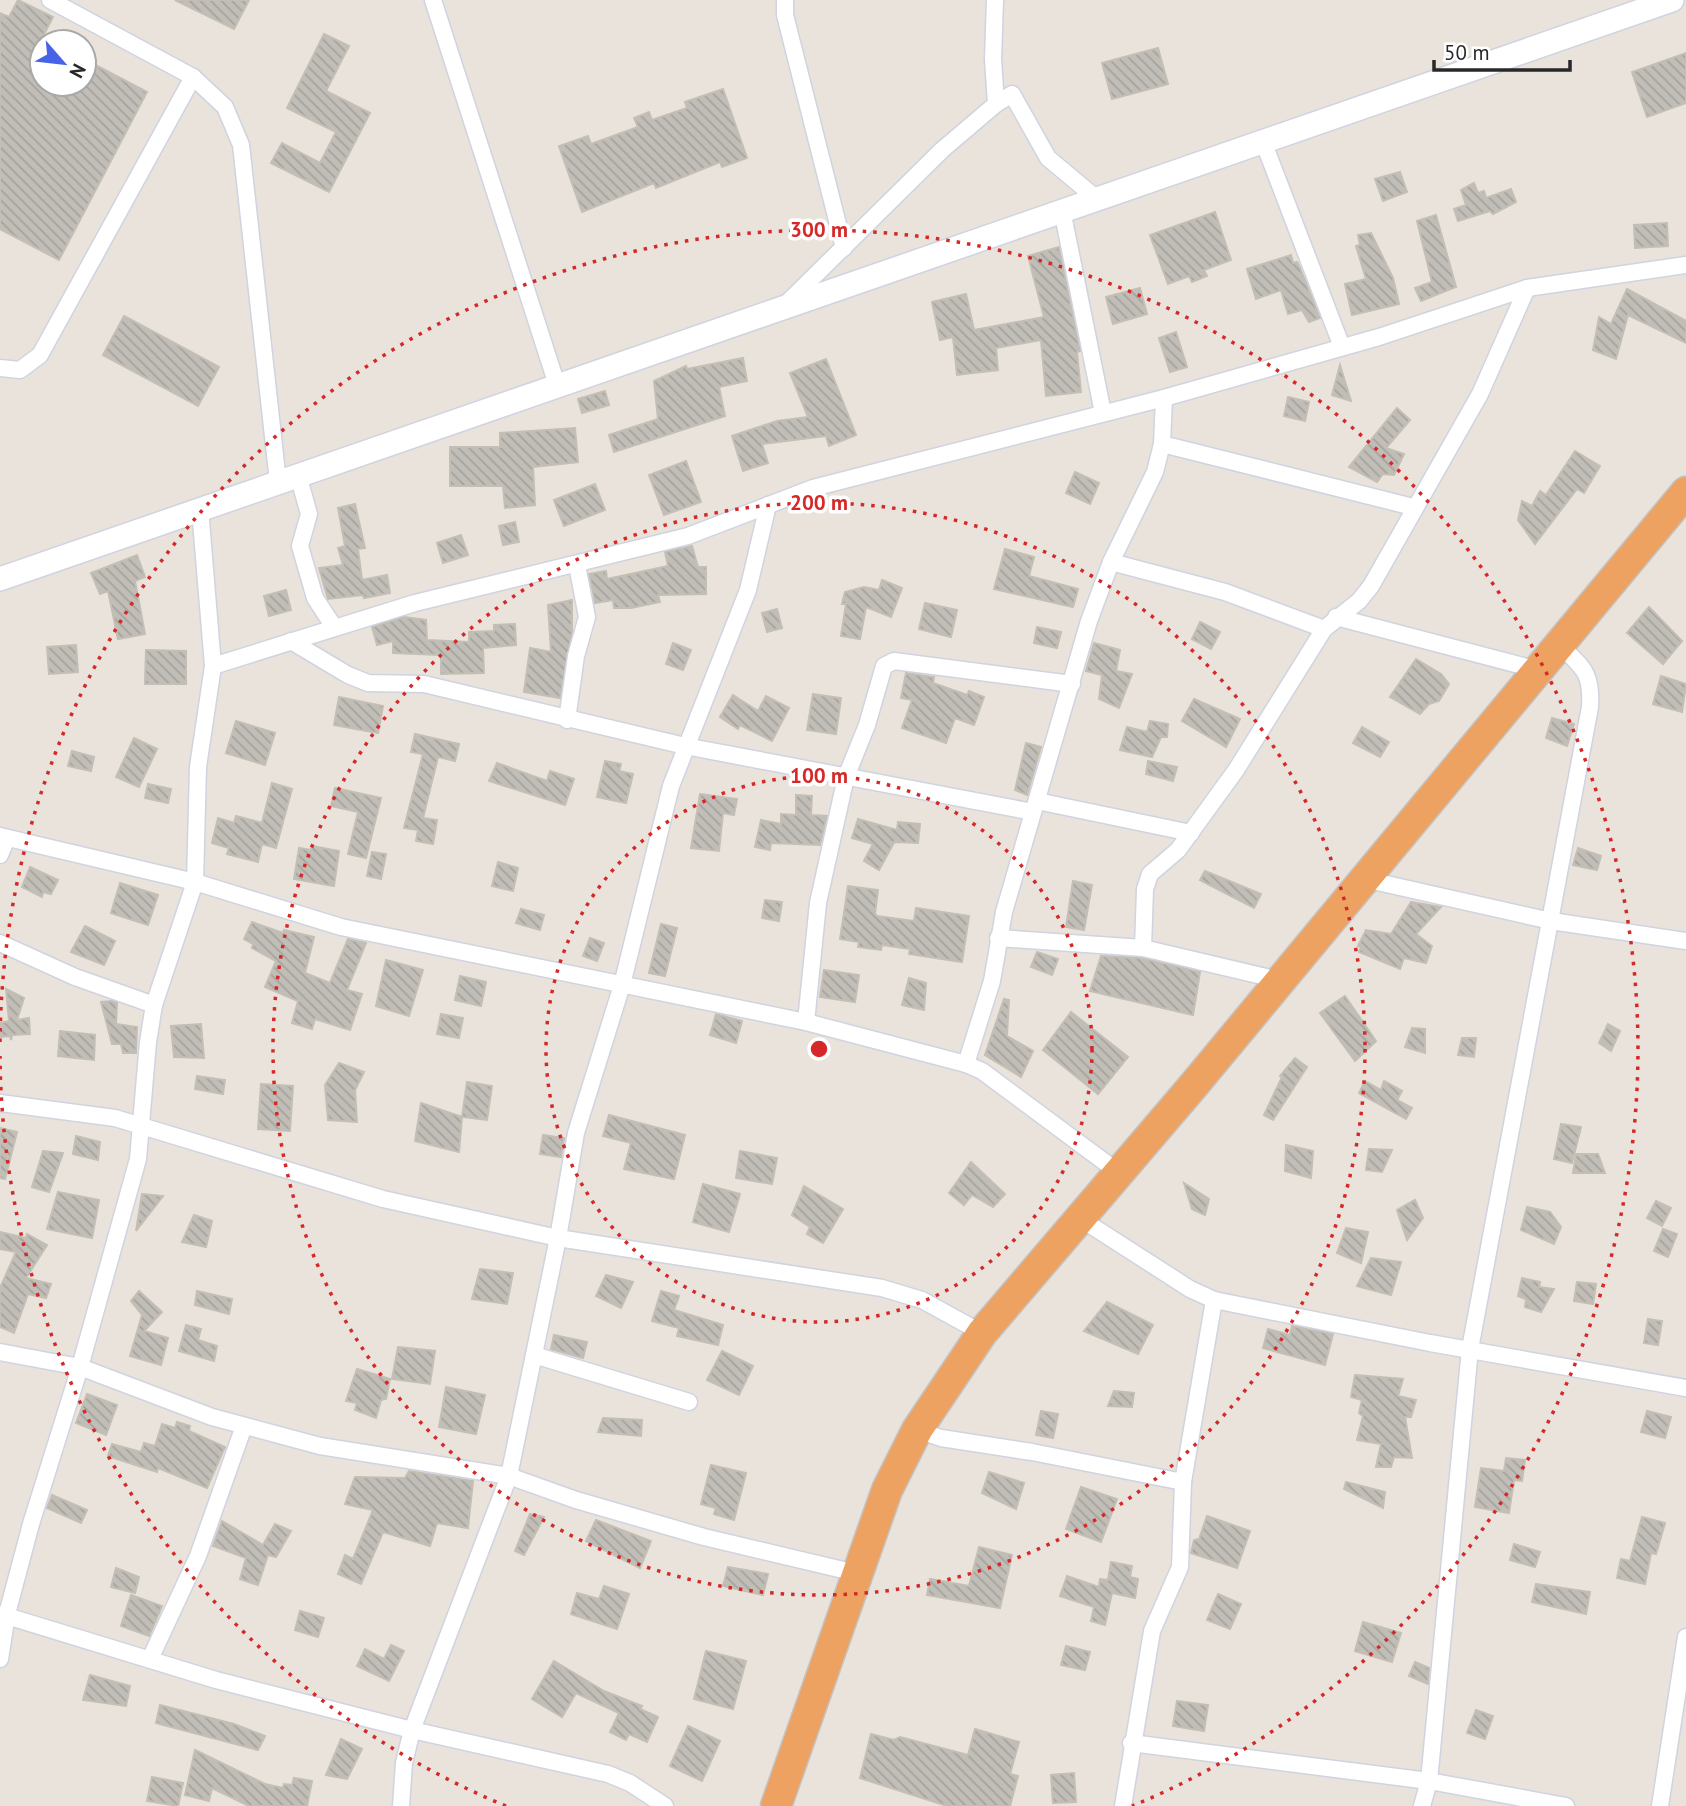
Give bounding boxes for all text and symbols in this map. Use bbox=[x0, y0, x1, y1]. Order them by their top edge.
north arrow bbox=[28, 28, 98, 98]
scale bar bbox=[1434, 28, 1570, 72]
text: 50 m bbox=[1444, 39, 1490, 66]
text: N bbox=[64, 60, 92, 82]
text: 300 m bbox=[790, 216, 848, 243]
text: 200 m bbox=[790, 489, 848, 516]
text: 100 m bbox=[790, 762, 848, 789]
centre of rings bbox=[807, 1037, 831, 1061]

